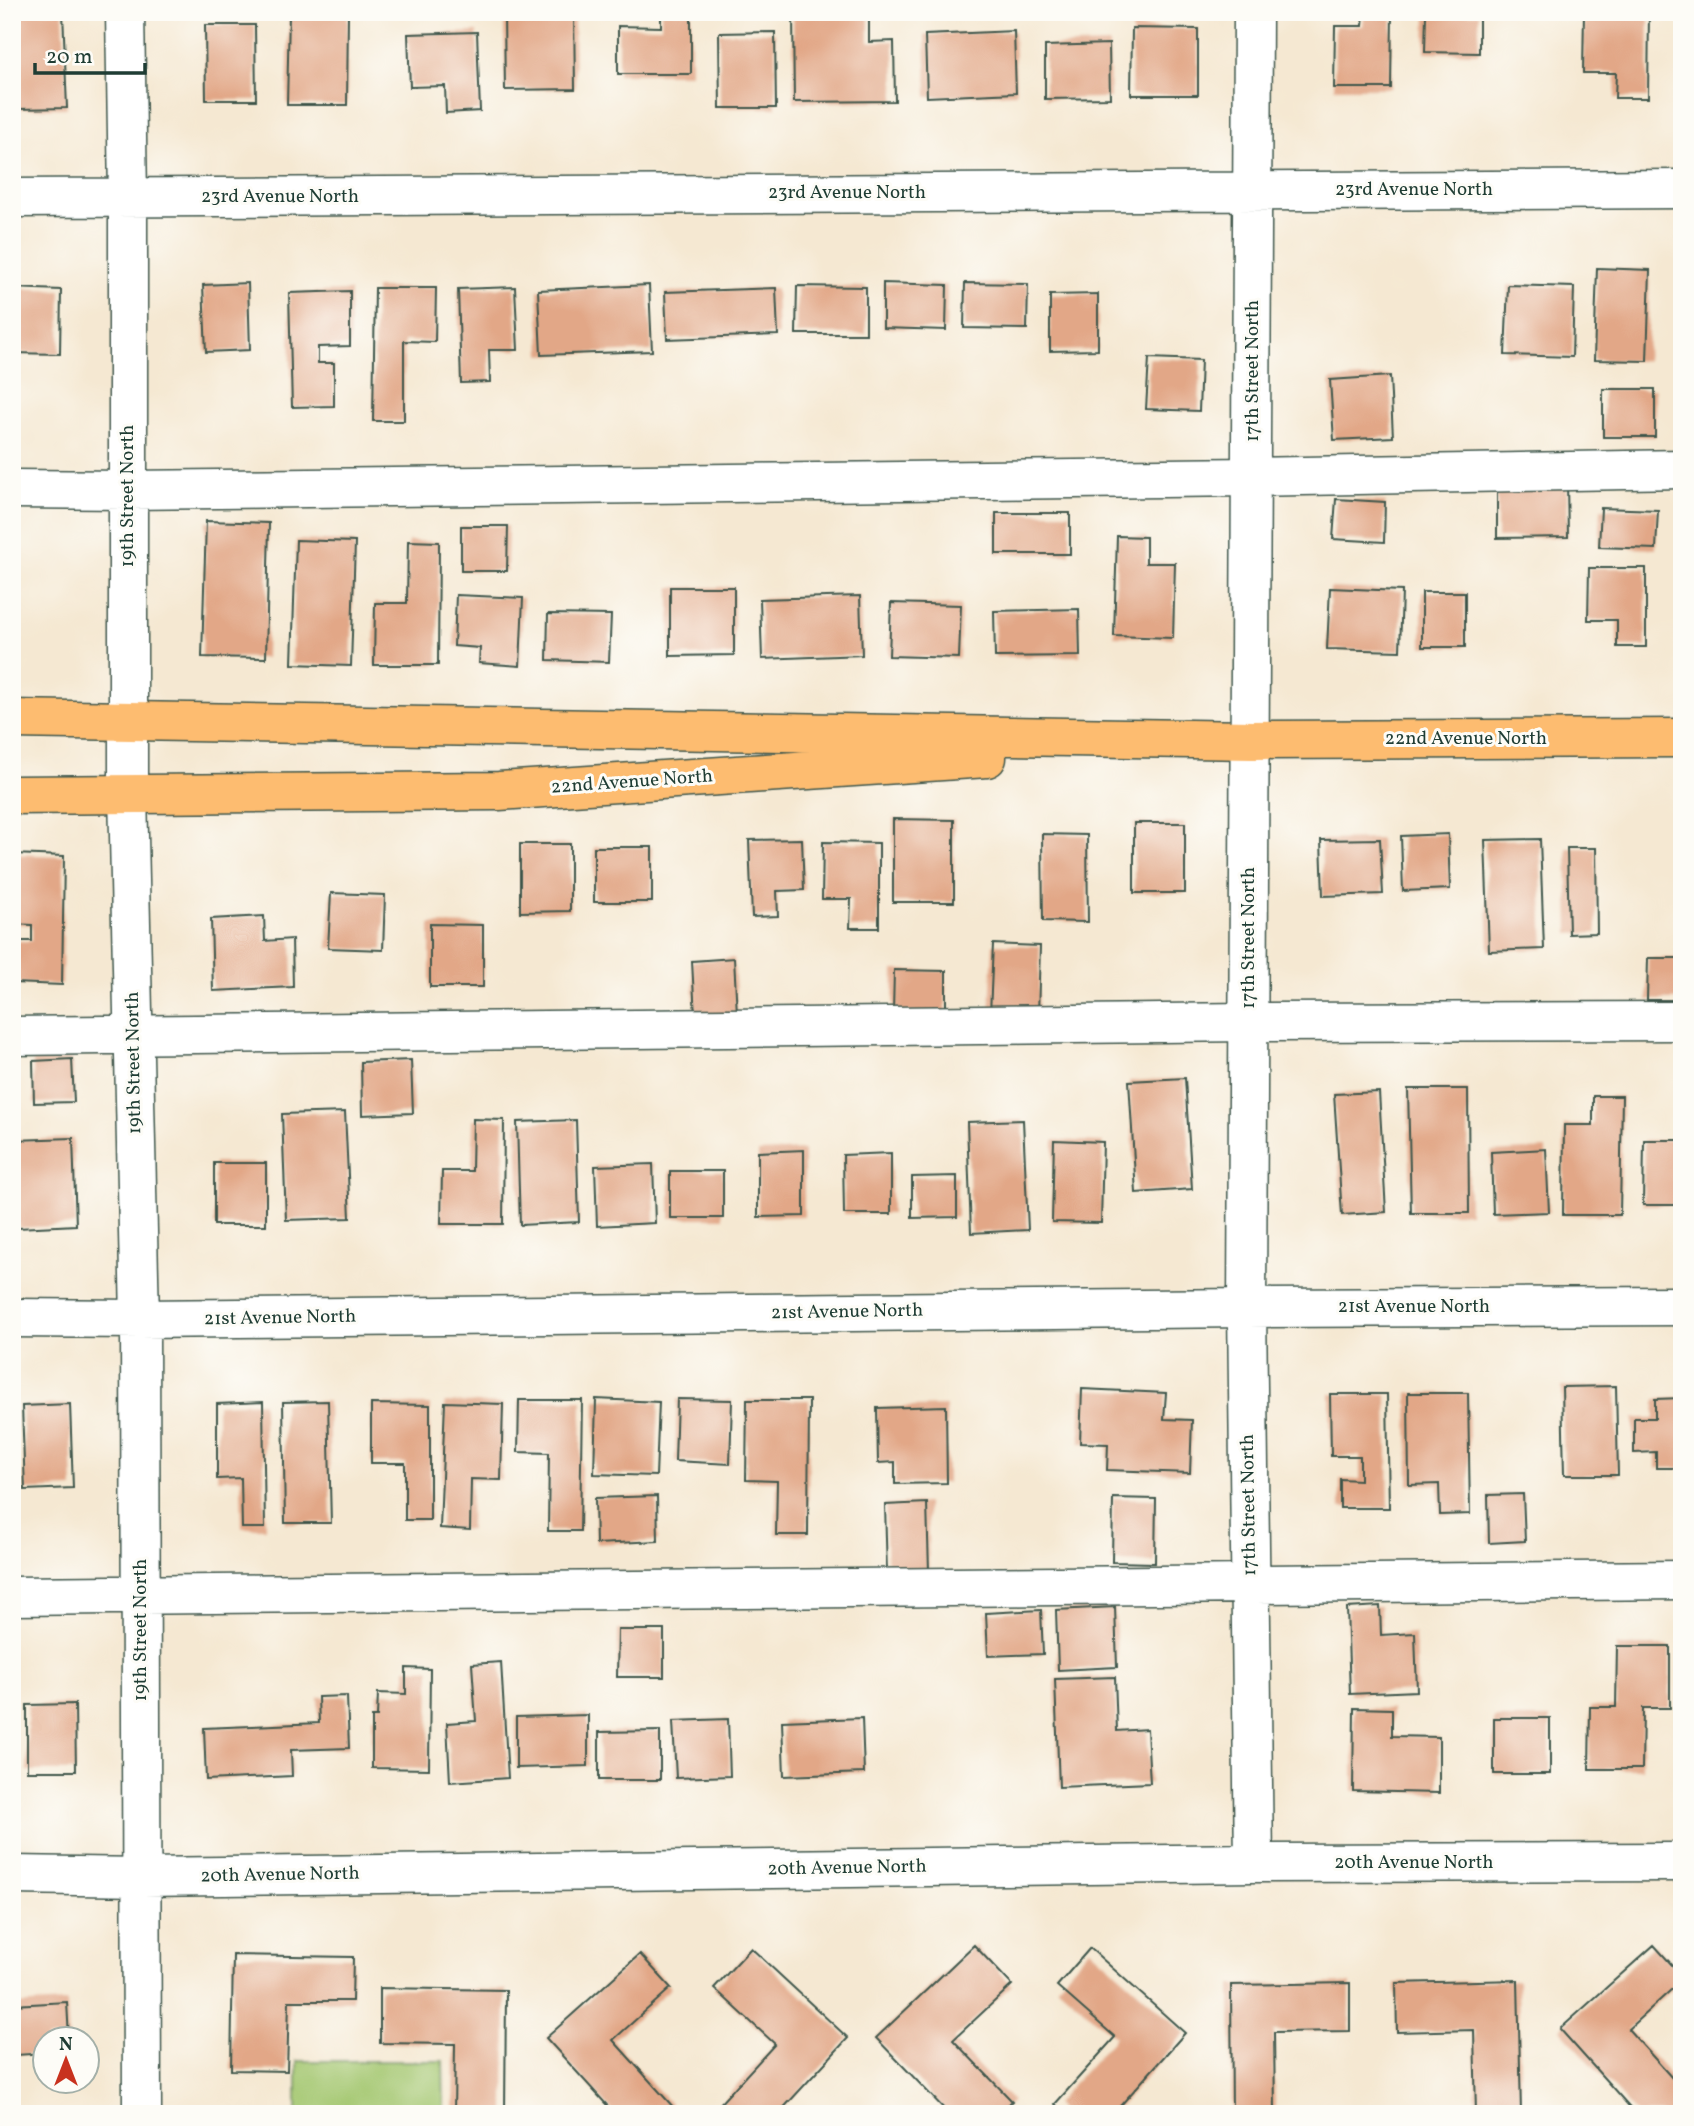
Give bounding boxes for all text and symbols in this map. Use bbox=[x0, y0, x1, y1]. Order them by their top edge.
scale bar bbox=[35, 32, 145, 76]
text: 20 m bbox=[46, 43, 92, 72]
street label: 23rd Avenue North bbox=[1335, 177, 1493, 203]
street label: 23rd Avenue North bbox=[768, 180, 926, 206]
street label: 23rd Avenue North bbox=[201, 184, 359, 210]
street label: 17th Street North bbox=[1240, 300, 1266, 442]
street label: 19th Street North bbox=[115, 425, 141, 567]
street label: 22nd Avenue North bbox=[1385, 726, 1547, 752]
street label: 22nd Avenue North bbox=[550, 763, 714, 801]
street label: 17th Street North bbox=[1236, 867, 1262, 1009]
street label: 19th Street North bbox=[120, 991, 148, 1135]
street label: 21st Avenue North bbox=[1338, 1294, 1490, 1320]
street label: 21st Avenue North bbox=[771, 1298, 923, 1326]
street label: 21st Avenue North bbox=[204, 1304, 356, 1332]
street label: 17th Street North bbox=[1235, 1434, 1263, 1576]
street label: 19th Street North bbox=[128, 1559, 154, 1701]
street label: 20th Avenue North bbox=[1334, 1850, 1494, 1876]
street label: 20th Avenue North bbox=[767, 1854, 927, 1882]
street label: 20th Avenue North bbox=[200, 1861, 360, 1889]
north arrow bbox=[32, 2024, 102, 2094]
text: N bbox=[59, 2032, 73, 2058]

